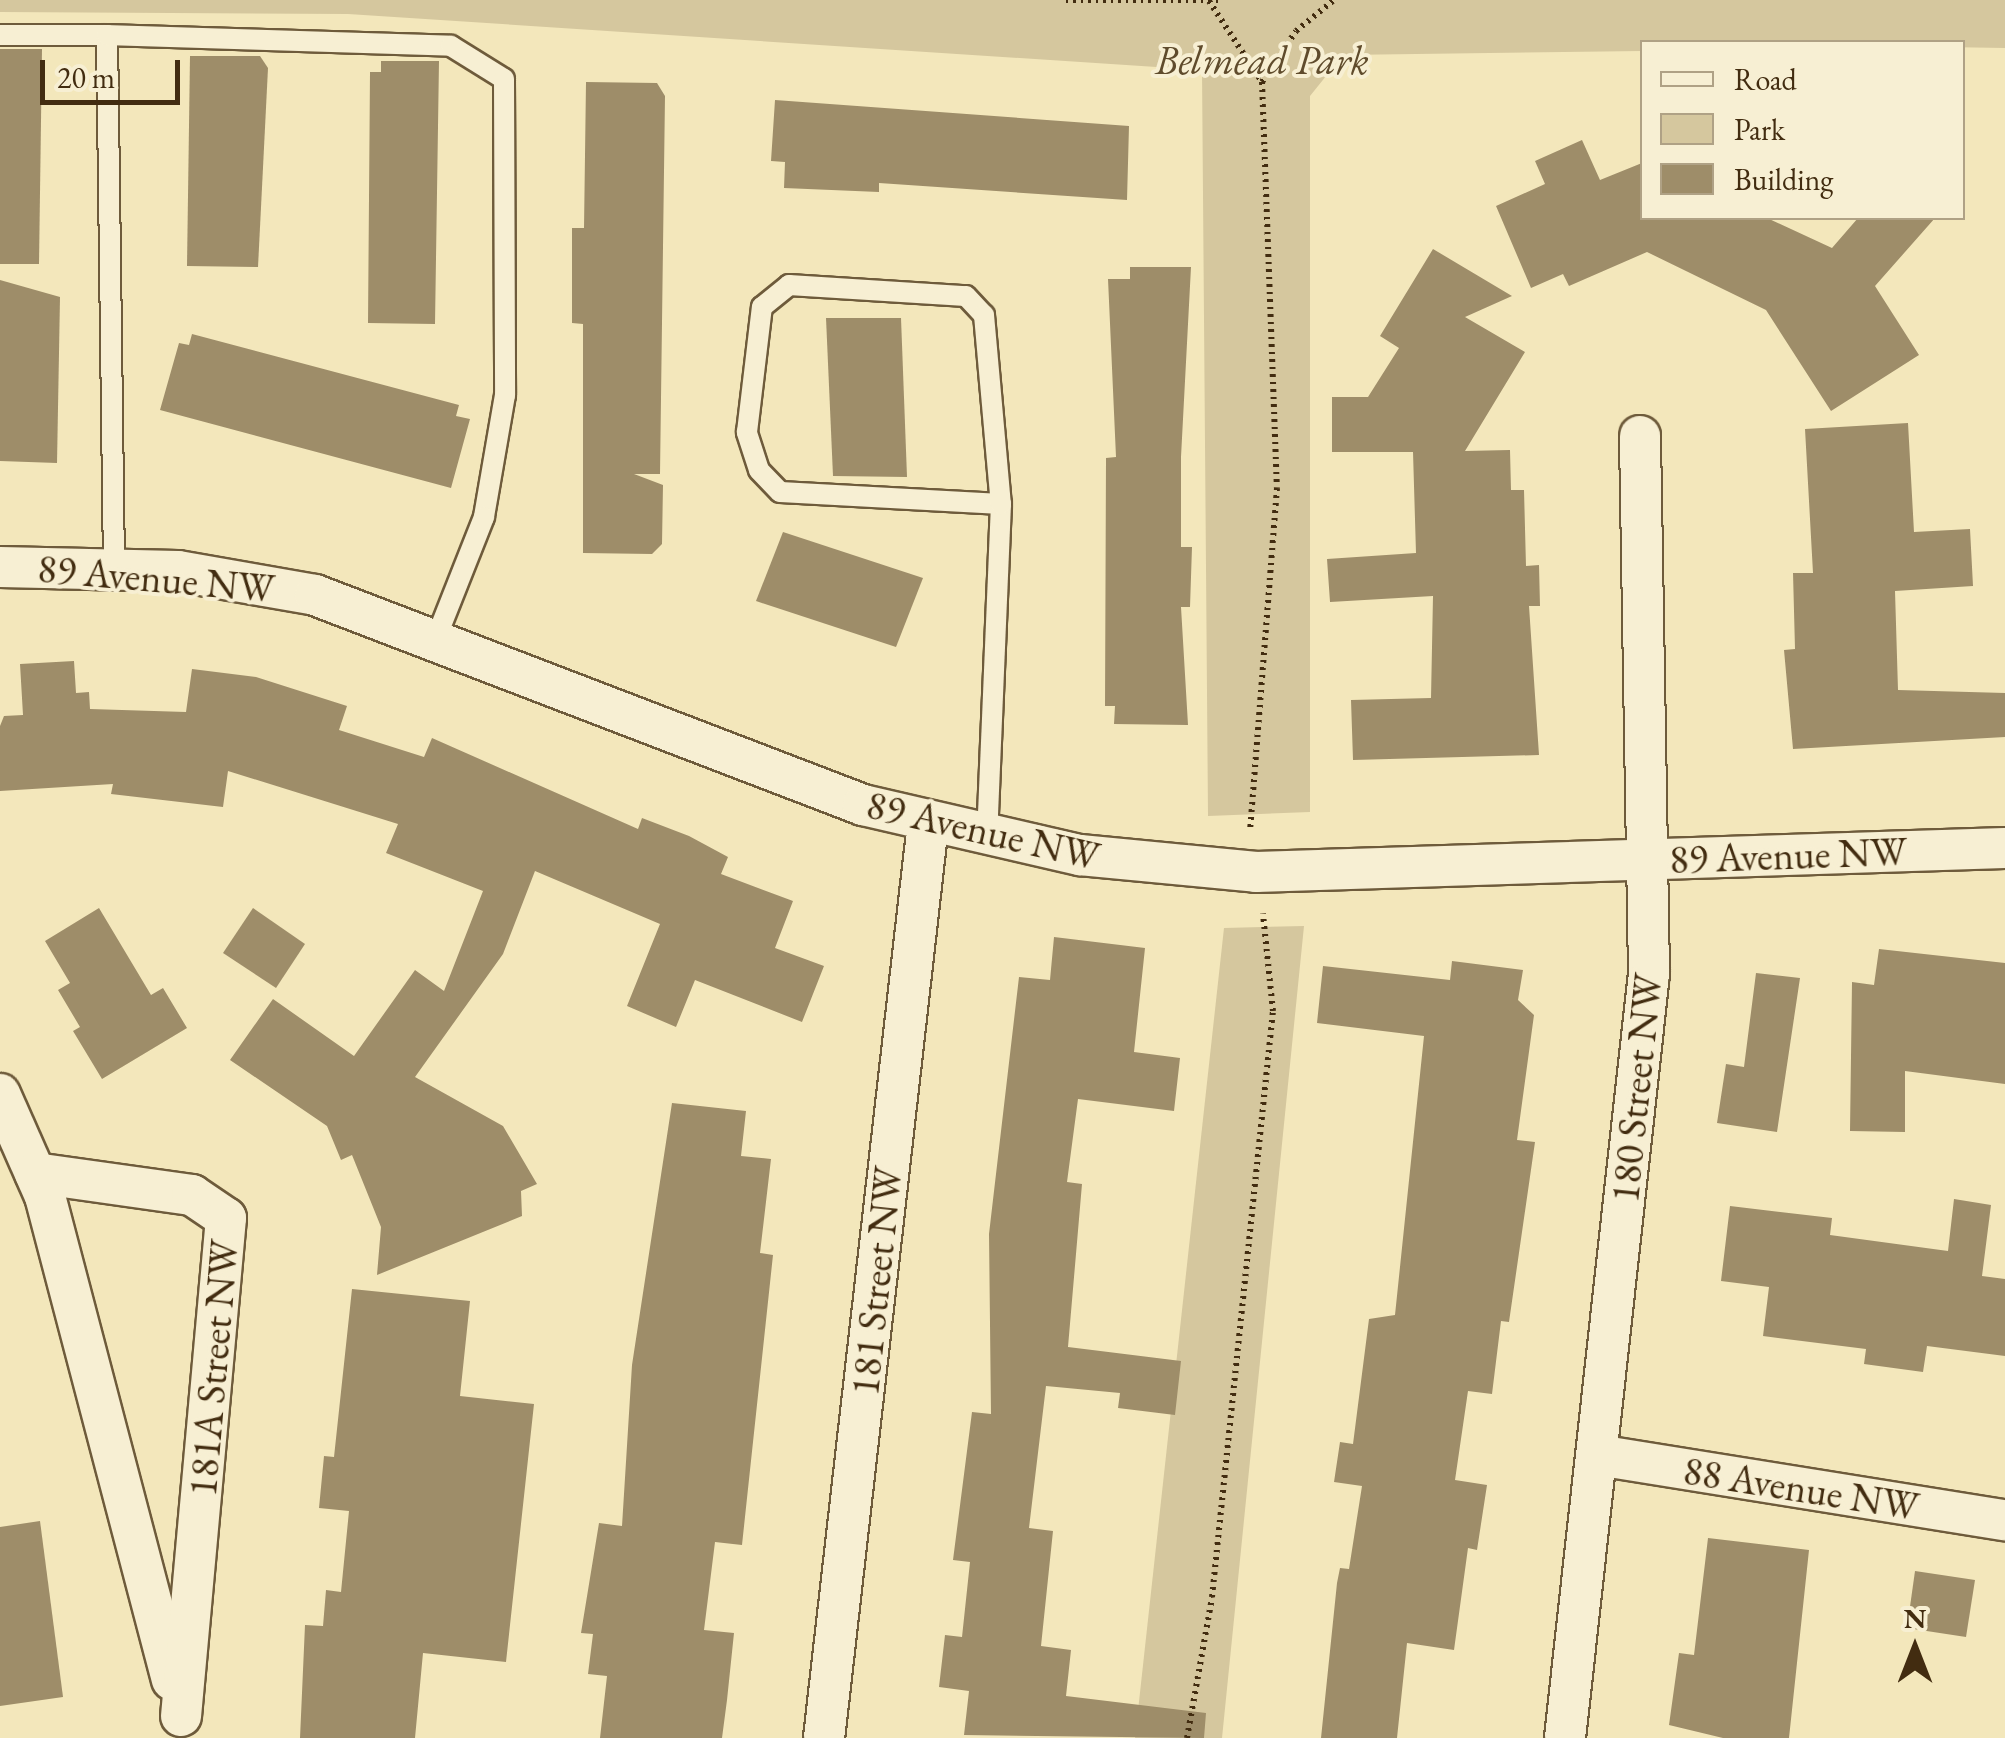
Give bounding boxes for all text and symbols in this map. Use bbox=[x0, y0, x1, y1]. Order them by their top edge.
park label: Belmead Park bbox=[1155, 36, 1369, 84]
scale bar bbox=[45, 40, 185, 102]
legend bbox=[1640, 40, 1965, 220]
text: 20 m bbox=[57, 58, 115, 97]
text: Road bbox=[1734, 60, 1797, 99]
text: Park bbox=[1734, 110, 1785, 149]
text: Building bbox=[1734, 160, 1833, 199]
street label: 89 Avenue NW bbox=[36, 544, 276, 612]
street label: 89 Avenue NW bbox=[862, 780, 1104, 880]
street label: 89 Avenue NW bbox=[1668, 827, 1908, 883]
street label: 180 Street NW bbox=[1600, 971, 1672, 1205]
street label: 181 Street NW bbox=[840, 1164, 912, 1398]
street label: 181A Street NW bbox=[178, 1238, 248, 1498]
street label: 88 Avenue NW bbox=[1680, 1446, 1922, 1530]
north arrow bbox=[1865, 1598, 1965, 1698]
text: N bbox=[1904, 1600, 1926, 1636]

